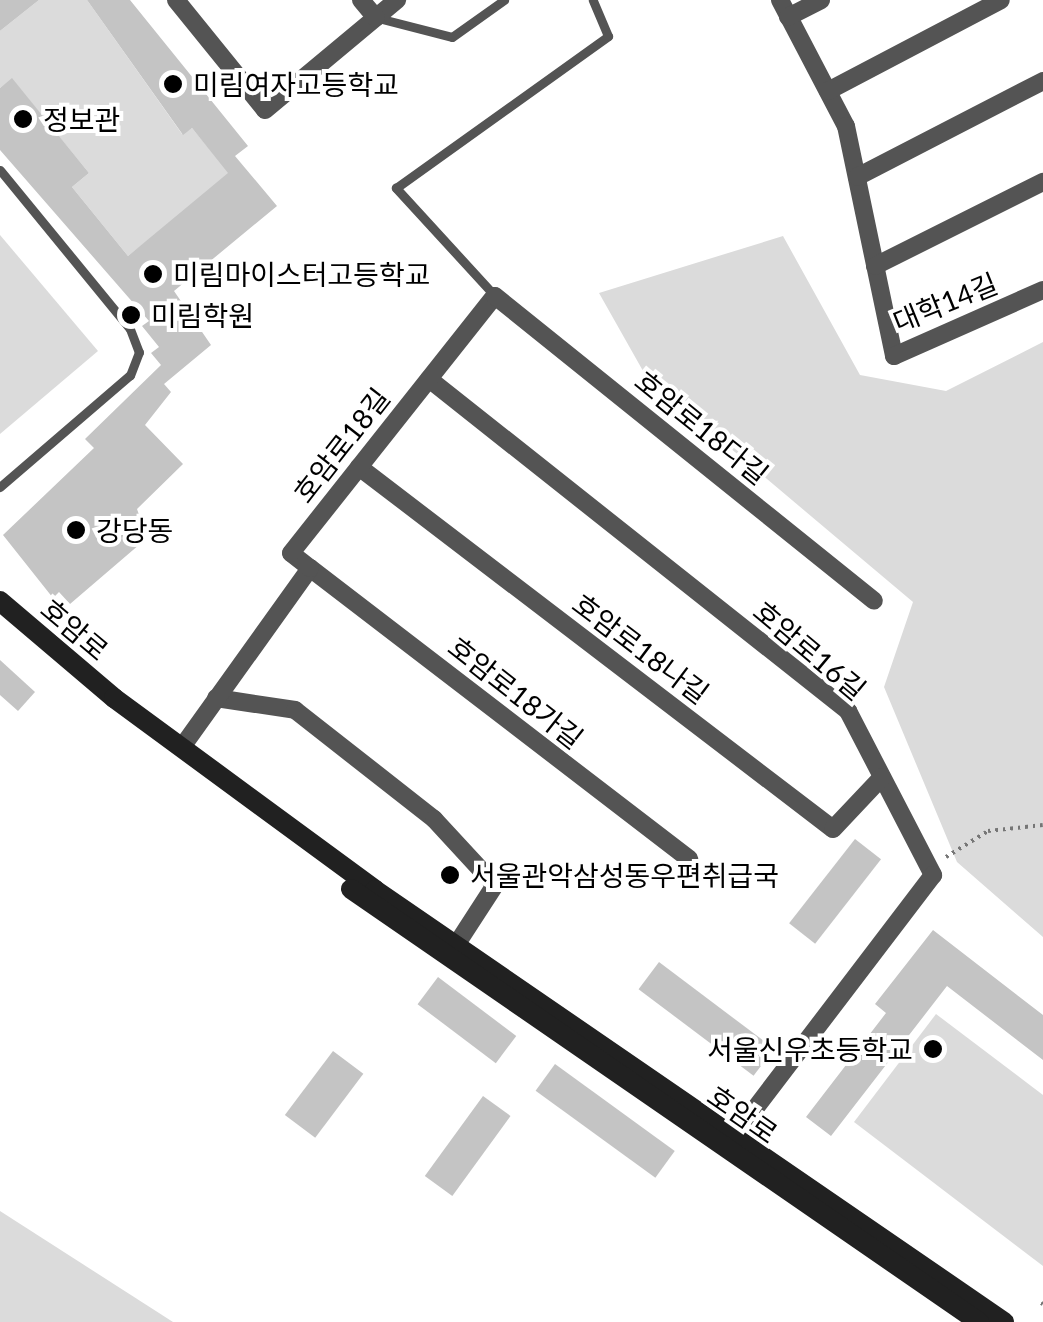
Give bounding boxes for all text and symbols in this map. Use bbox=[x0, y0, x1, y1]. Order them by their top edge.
place label: 미림여자고등학교 bbox=[193, 67, 399, 101]
marker: 미림여자고등학교 bbox=[162, 73, 184, 95]
place label: 정보관 bbox=[43, 102, 120, 136]
marker: 정보관 bbox=[12, 108, 34, 130]
place label: 미림마이스터고등학교 bbox=[173, 257, 431, 291]
marker: 미림마이스터고등학교 bbox=[142, 263, 164, 285]
street label: 대학14길 bbox=[888, 266, 1002, 338]
place label: 미림학원 bbox=[151, 298, 254, 332]
marker: 미림학원 bbox=[120, 304, 142, 326]
street label: 호암로18다길 bbox=[629, 363, 775, 491]
street label: 호암로18길 bbox=[286, 381, 396, 509]
place label: 강당동 bbox=[96, 513, 173, 547]
marker: 강당동 bbox=[65, 519, 87, 541]
street label: 호암로18나길 bbox=[566, 586, 716, 710]
street label: 호암로 bbox=[35, 591, 115, 667]
street label: 호암로16길 bbox=[747, 594, 873, 706]
street label: 호암로18가길 bbox=[442, 629, 590, 755]
place label: 서울관악삼성동우편취급국 bbox=[470, 858, 779, 892]
marker: 서울관악삼성동우편취급국 bbox=[439, 864, 461, 886]
place label: 서울신우초등학교 bbox=[707, 1032, 913, 1066]
marker: 서울신우초등학교 bbox=[922, 1038, 944, 1060]
street label: 호암로 bbox=[702, 1078, 784, 1150]

